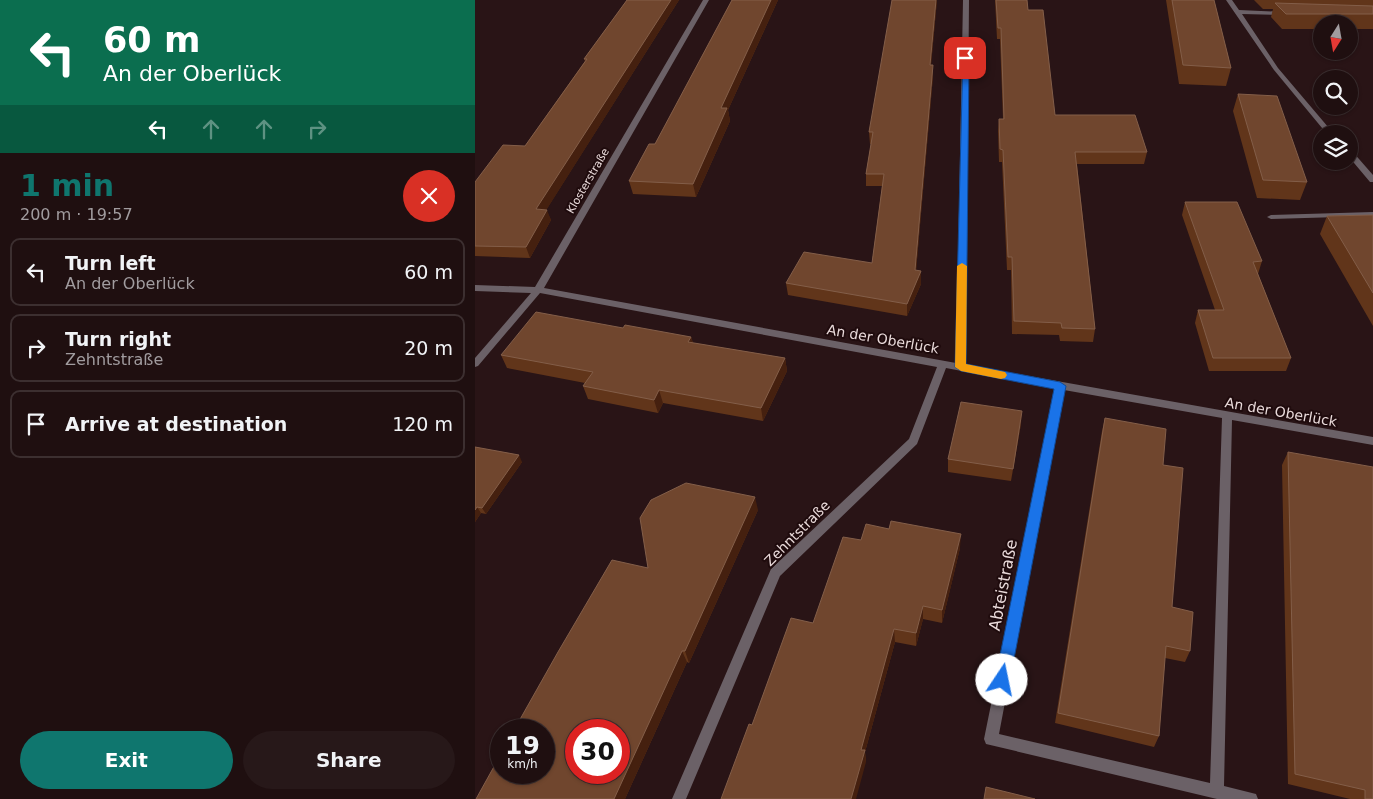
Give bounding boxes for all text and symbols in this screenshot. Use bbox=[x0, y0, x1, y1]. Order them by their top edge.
north arrow bbox=[1313, 15, 1357, 60]
map controls bbox=[1313, 15, 1358, 170]
icon: left bbox=[20, 20, 85, 85]
text: 60 m bbox=[103, 20, 200, 60]
pin bbox=[944, 37, 986, 79]
icon: arrive bbox=[951, 44, 979, 72]
text: An der Oberlück bbox=[103, 61, 281, 86]
button: search bbox=[1313, 70, 1358, 115]
icon: left bbox=[144, 115, 172, 143]
icon: ahead bbox=[197, 115, 225, 143]
icon: ahead bbox=[250, 115, 278, 143]
icon: right bbox=[303, 115, 331, 143]
button: layers bbox=[1313, 125, 1358, 170]
street label: Klosterstraße bbox=[564, 146, 612, 216]
text: 1 min bbox=[20, 168, 114, 203]
button: close bbox=[403, 170, 455, 222]
text: 200 m · 19:57 bbox=[20, 205, 133, 224]
text: Turn left bbox=[65, 252, 156, 274]
icon: left bbox=[22, 258, 50, 286]
text: 60 m bbox=[404, 261, 453, 283]
text: An der Oberlück bbox=[65, 274, 195, 293]
street label: An der Oberlück bbox=[826, 321, 941, 357]
text: Turn right bbox=[65, 328, 171, 350]
icon: right bbox=[22, 334, 50, 362]
text: 20 m bbox=[404, 337, 453, 359]
text: Zehntstraße bbox=[65, 350, 163, 369]
street label: An der Oberlück bbox=[1224, 394, 1339, 430]
icon: arrive bbox=[22, 410, 50, 438]
text: Arrive at destination bbox=[65, 413, 287, 435]
text: 120 m bbox=[392, 413, 453, 435]
street label: Zehntstraße bbox=[761, 497, 833, 569]
street label: Abteistraße bbox=[985, 538, 1021, 632]
position arrow bbox=[975, 653, 1027, 705]
speed limit sign: 30 bbox=[565, 719, 630, 784]
button: Exit bbox=[20, 731, 233, 789]
button: Share bbox=[243, 731, 455, 789]
text: 19 bbox=[505, 731, 540, 760]
text: km/h bbox=[507, 757, 538, 771]

